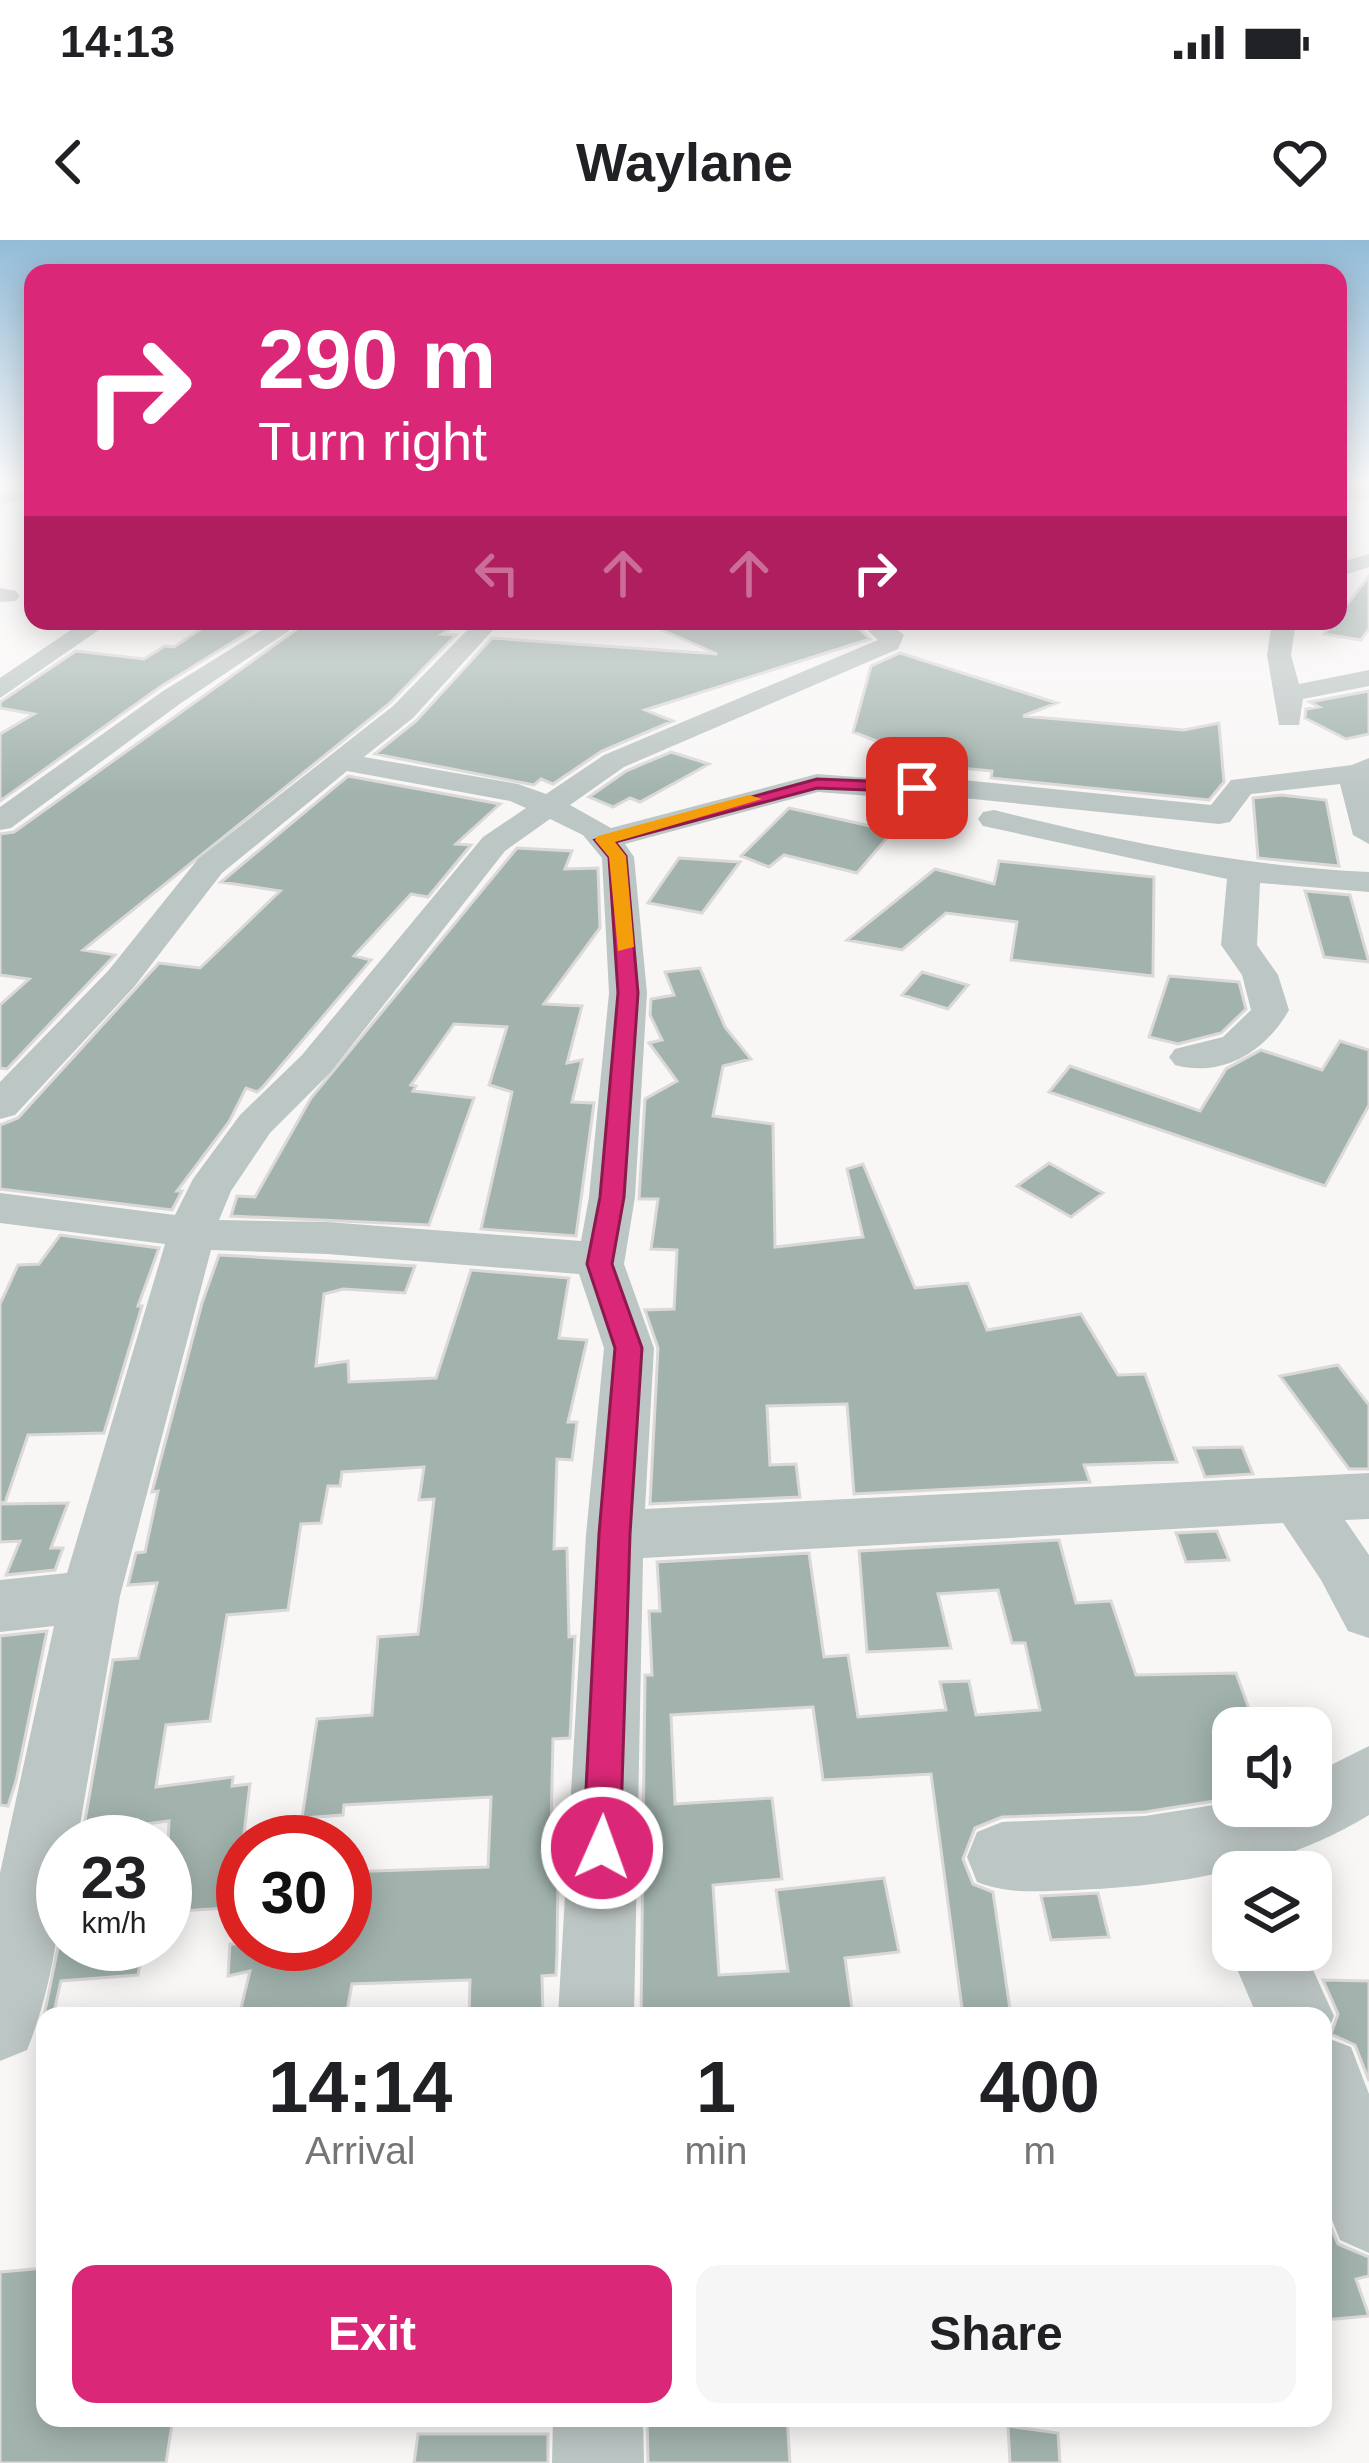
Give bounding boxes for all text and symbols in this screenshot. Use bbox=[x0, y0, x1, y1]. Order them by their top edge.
text: 14:13 bbox=[60, 16, 175, 67]
icon: back bbox=[36, 129, 102, 195]
icon: heart bbox=[1267, 129, 1333, 195]
text: Waylane bbox=[576, 132, 793, 192]
icon: right bbox=[60, 312, 216, 468]
text: 290 m bbox=[258, 312, 496, 406]
text: Turn right bbox=[258, 411, 487, 471]
icon: left bbox=[464, 540, 530, 606]
icon: ahead bbox=[590, 540, 656, 606]
icon: ahead bbox=[716, 540, 782, 606]
icon: right bbox=[842, 540, 908, 606]
pin bbox=[866, 737, 968, 839]
icon: arrive bbox=[884, 755, 950, 821]
map controls bbox=[1212, 1707, 1332, 1971]
button: sound bbox=[1212, 1707, 1332, 1827]
position arrow bbox=[539, 1785, 665, 1911]
speed limit sign: 30 bbox=[216, 1815, 372, 1971]
text: 23 bbox=[81, 1844, 147, 1911]
button: layers bbox=[1212, 1851, 1332, 1971]
text: km/h bbox=[81, 1906, 147, 1939]
text: 14:14 bbox=[268, 2047, 452, 2127]
text: 1 bbox=[696, 2047, 736, 2127]
text: 400 bbox=[980, 2047, 1100, 2127]
text: Arrival bbox=[305, 2129, 416, 2172]
text: min bbox=[685, 2129, 747, 2172]
text: m bbox=[1023, 2129, 1056, 2172]
button: Exit bbox=[72, 2265, 672, 2403]
button: Share bbox=[696, 2265, 1296, 2403]

